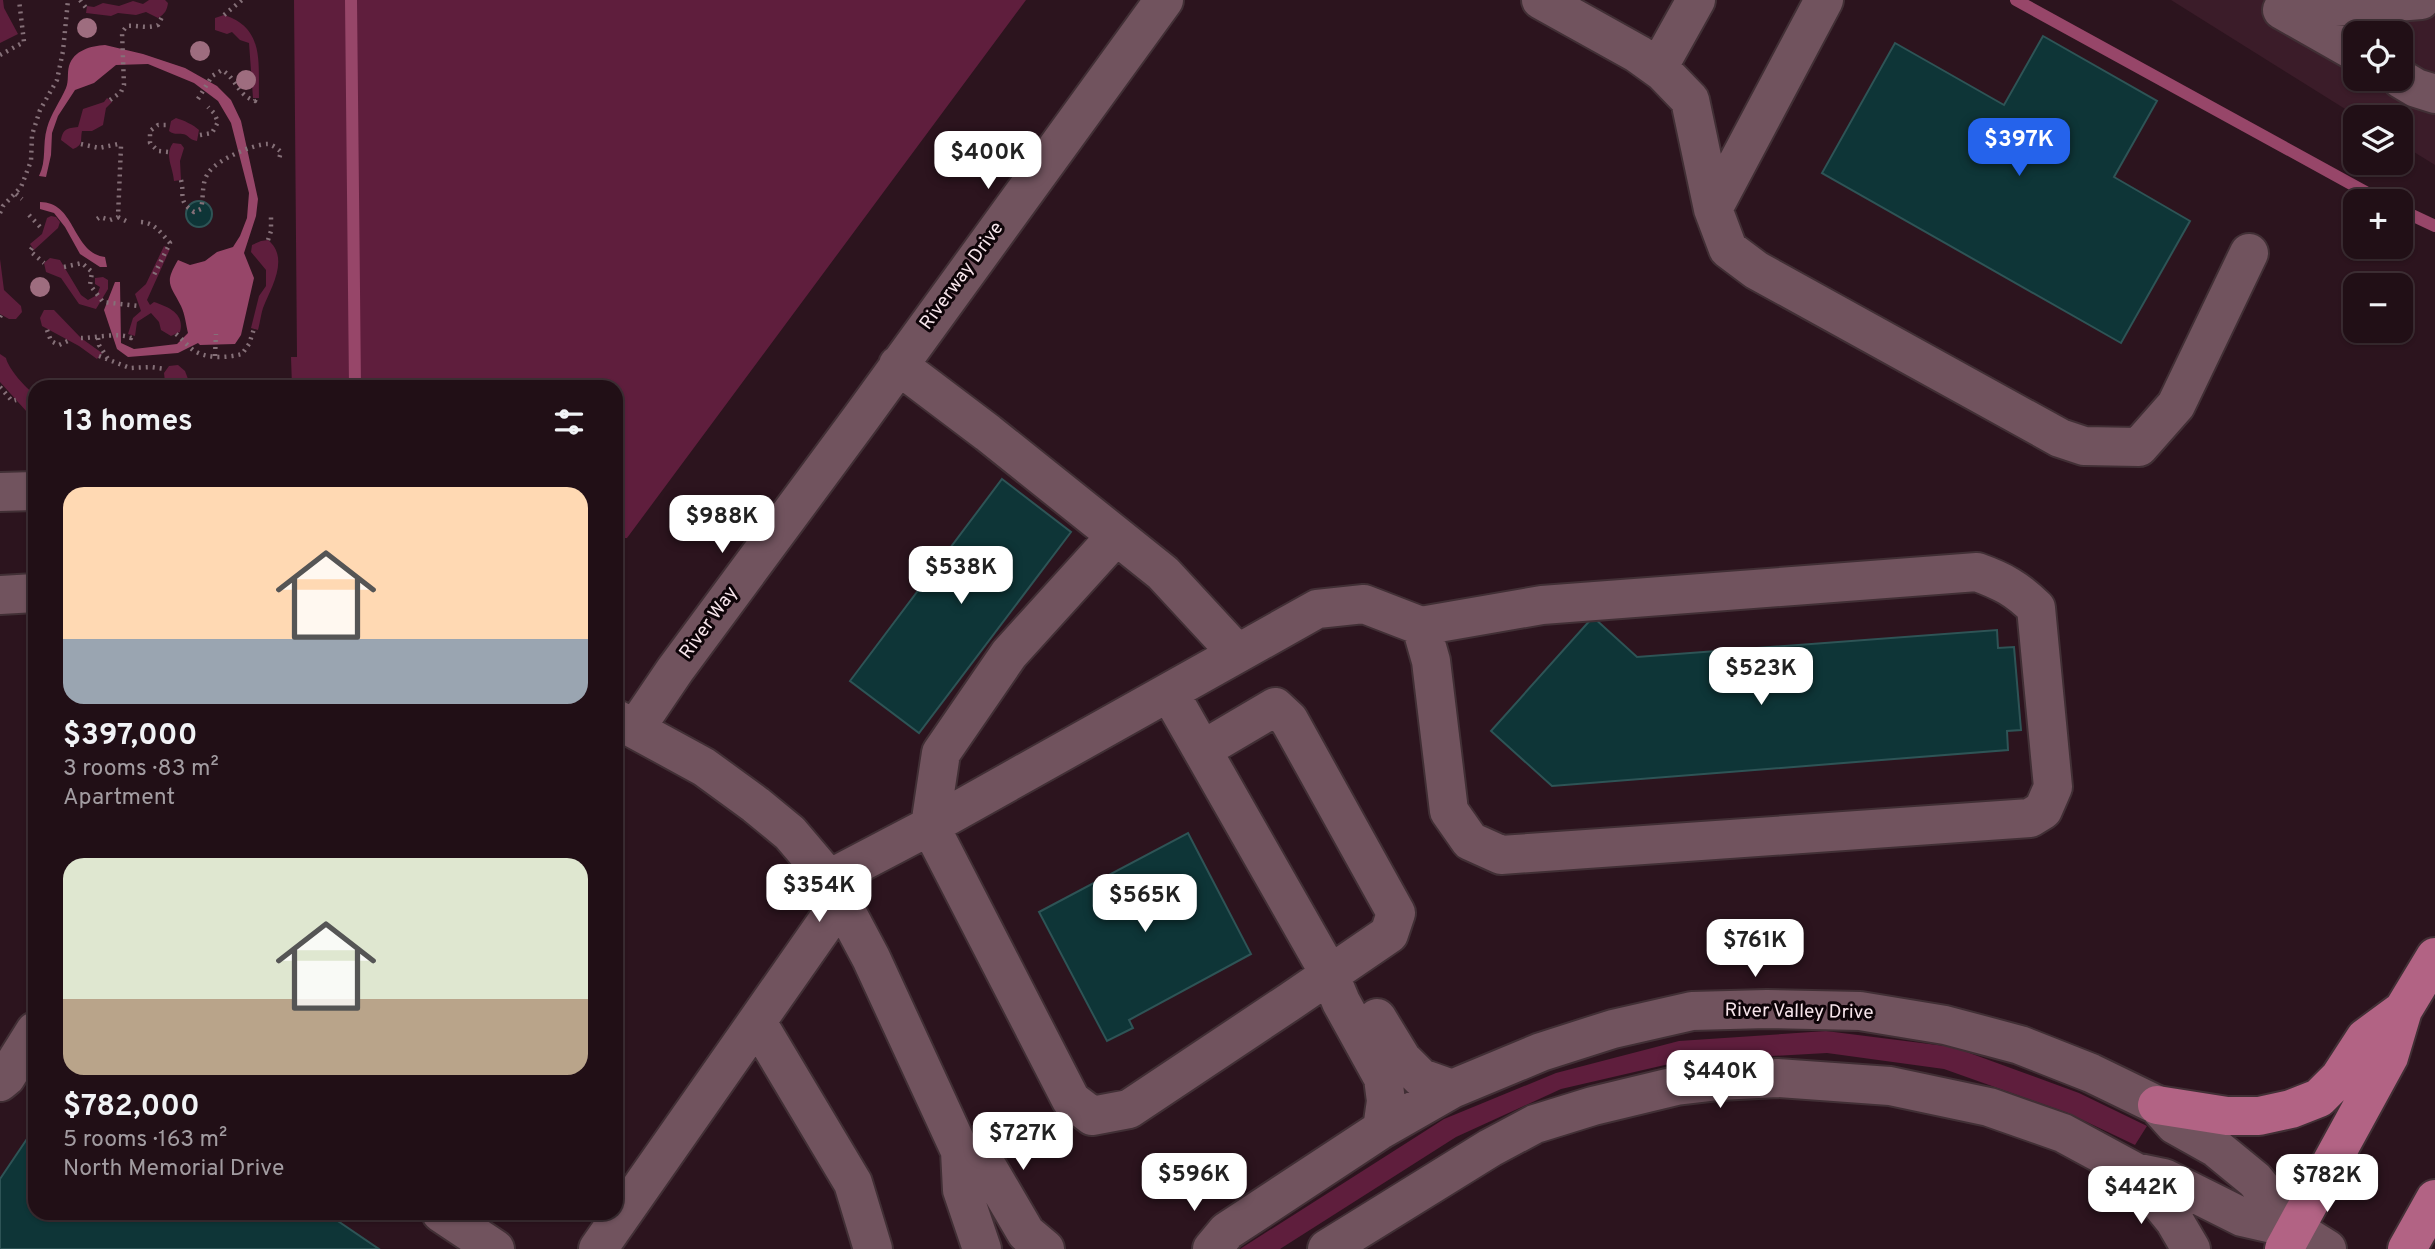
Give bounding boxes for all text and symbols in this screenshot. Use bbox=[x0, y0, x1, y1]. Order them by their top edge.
map controls bbox=[2343, 21, 2413, 343]
button: locate bbox=[2343, 21, 2413, 91]
button: layers bbox=[2343, 105, 2413, 175]
pin: $397K bbox=[1970, 118, 2068, 178]
text: $397K bbox=[1984, 126, 2054, 155]
pin: $400K bbox=[939, 132, 1037, 191]
text: $400K bbox=[950, 139, 1026, 168]
button: + bbox=[2343, 189, 2413, 259]
street label: Riverway Drive bbox=[915, 217, 1009, 335]
button: − bbox=[2343, 273, 2413, 343]
icon: filters bbox=[550, 403, 588, 441]
text: 13 homes bbox=[63, 404, 193, 441]
pin: $988K bbox=[673, 496, 771, 555]
text: $988K bbox=[685, 503, 759, 532]
icon: home bbox=[263, 532, 389, 658]
pin: $538K bbox=[912, 546, 1010, 606]
text: $538K bbox=[925, 554, 997, 583]
street label: River Way bbox=[674, 582, 744, 664]
pin: $523K bbox=[1712, 648, 1810, 707]
text: $523K bbox=[1725, 655, 1797, 684]
text: $397,000 bbox=[63, 718, 197, 755]
text: 3 rooms · 83 m² bbox=[63, 755, 219, 784]
text: Apartment bbox=[63, 784, 175, 813]
pin: $354K bbox=[770, 864, 868, 924]
text: $354K bbox=[782, 872, 856, 901]
pin: $565K bbox=[1096, 874, 1194, 934]
text: $565K bbox=[1109, 882, 1181, 911]
icon: home bbox=[263, 903, 389, 1029]
pin: $761K bbox=[1706, 920, 1804, 979]
text: $761K bbox=[1723, 927, 1787, 956]
street label: River Valley Drive bbox=[1724, 999, 1874, 1025]
pin: $440K bbox=[1671, 1050, 1769, 1110]
text: $440K bbox=[1683, 1058, 1757, 1087]
text: $782,000 bbox=[63, 1089, 200, 1126]
pin: $727K bbox=[974, 1112, 1072, 1172]
text: $727K bbox=[989, 1120, 1057, 1149]
text: 5 rooms · 163 m² bbox=[63, 1126, 227, 1155]
pin: $596K bbox=[1145, 1154, 1243, 1213]
pin: $782K bbox=[2278, 1154, 2376, 1214]
text: North Memorial Drive bbox=[63, 1155, 284, 1184]
text: $596K bbox=[1158, 1161, 1230, 1190]
text: $782K bbox=[2292, 1162, 2362, 1191]
pin: $442K bbox=[2092, 1166, 2190, 1226]
text: $442K bbox=[2104, 1174, 2178, 1203]

